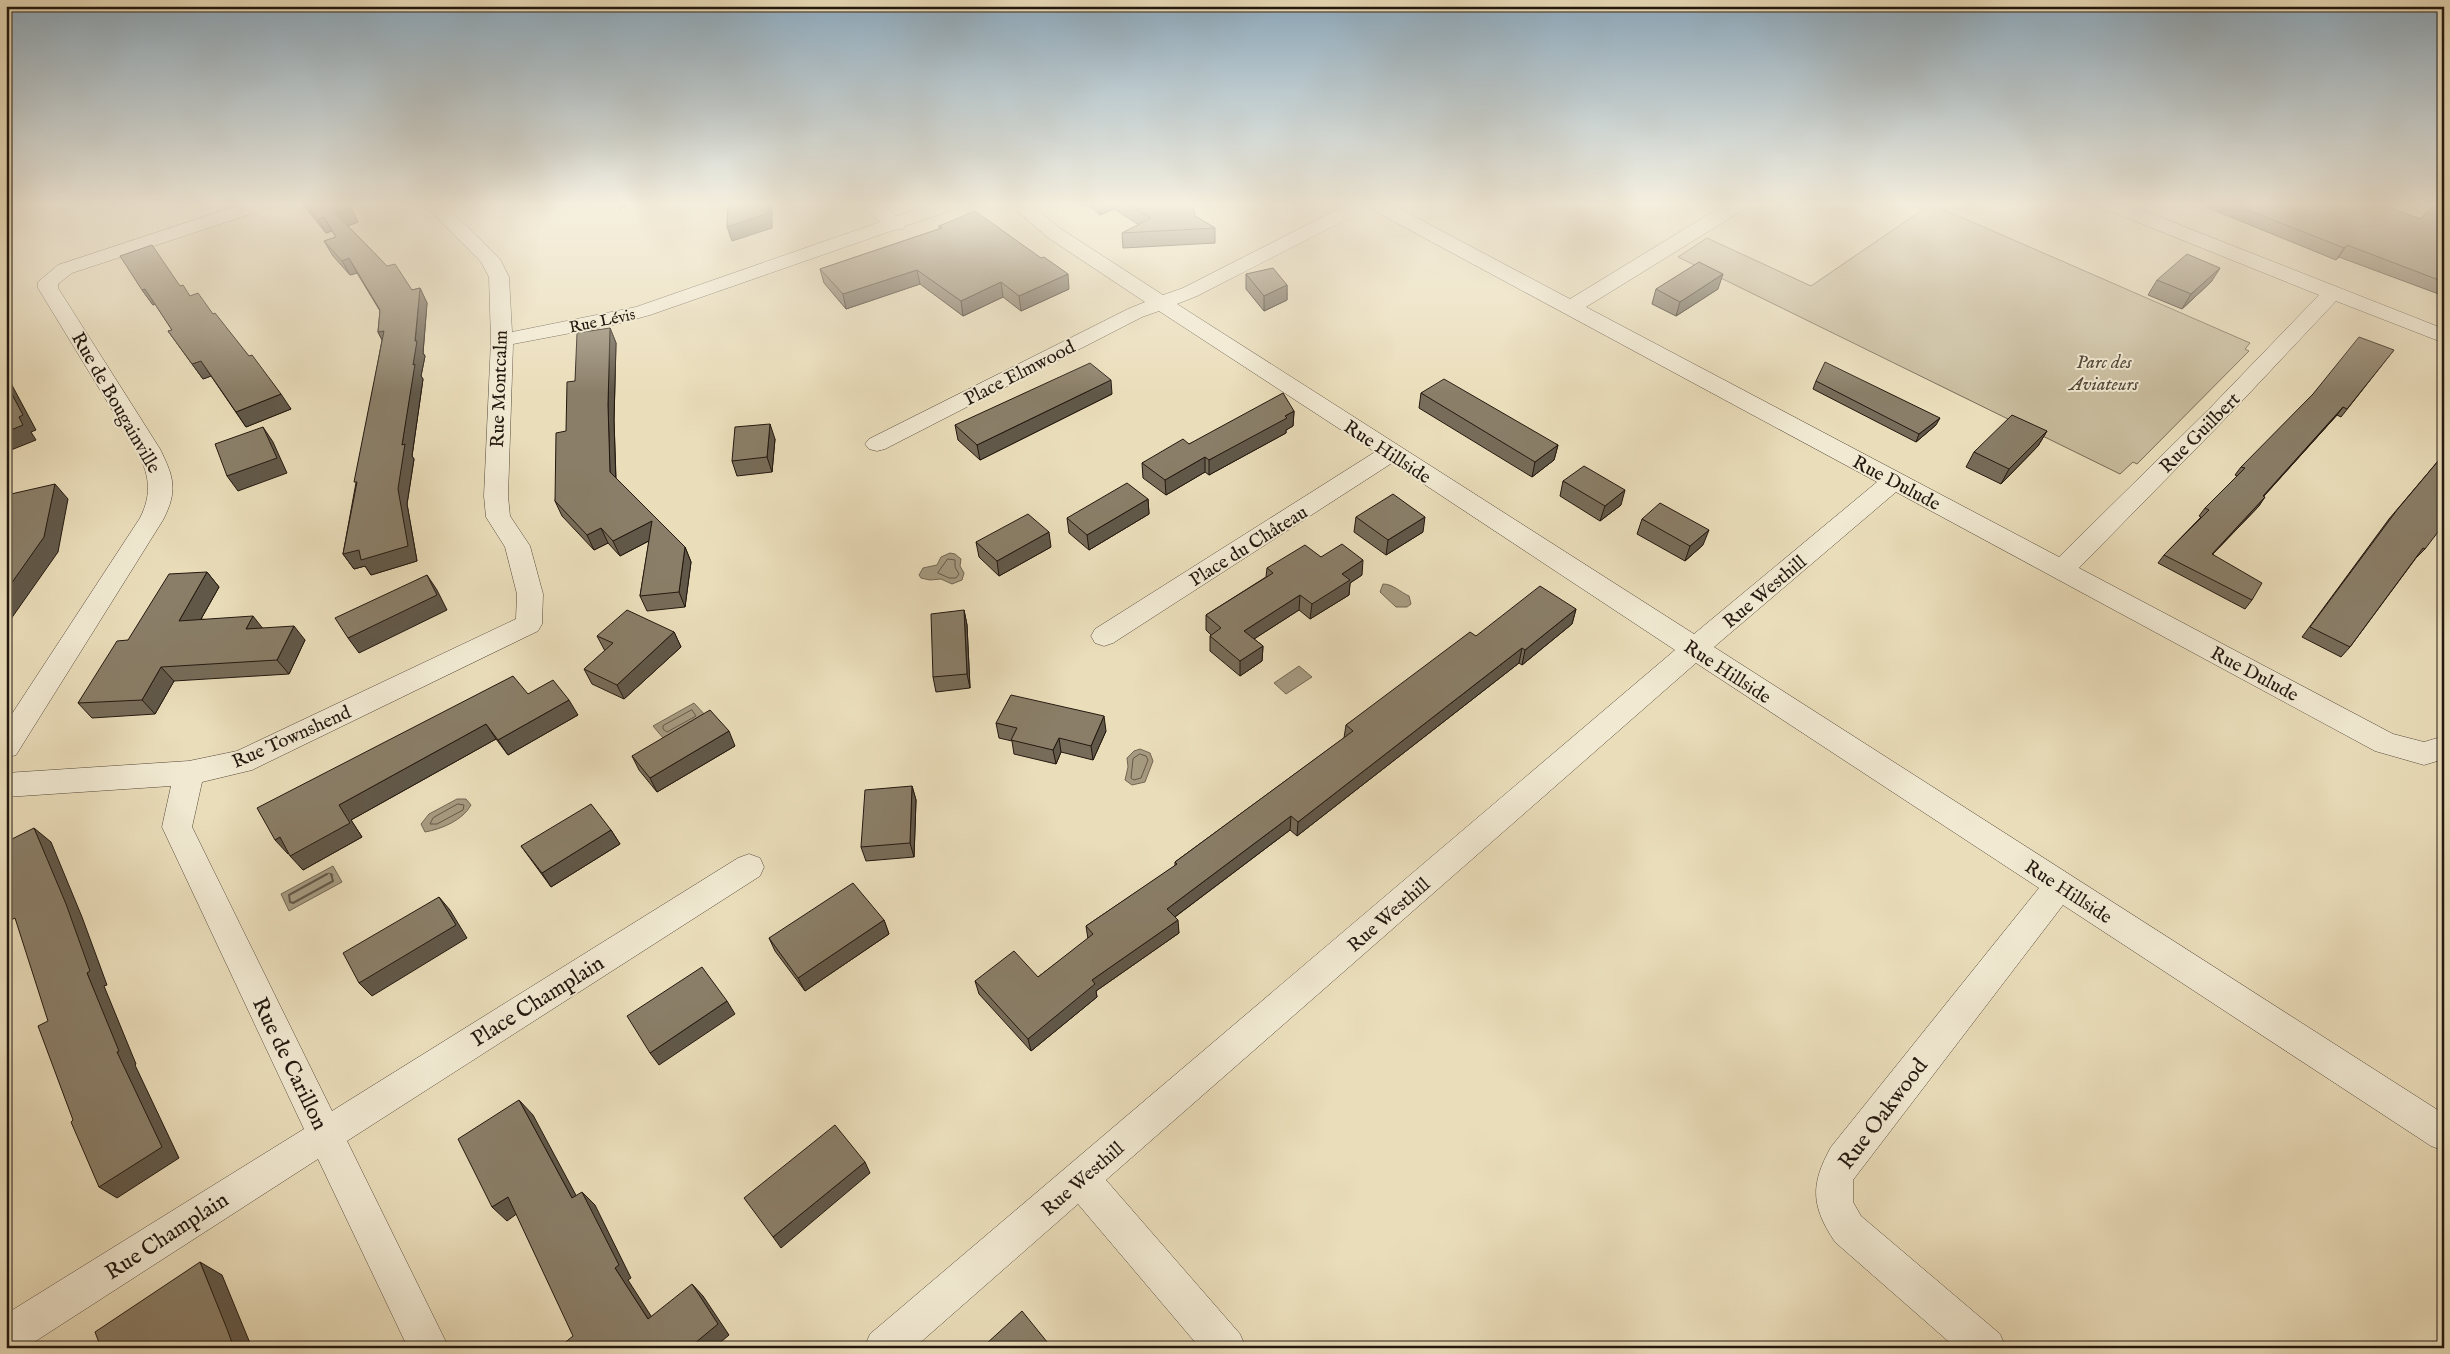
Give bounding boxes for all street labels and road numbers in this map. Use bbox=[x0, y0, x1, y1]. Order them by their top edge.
street label: Rue Lévis bbox=[568, 305, 638, 339]
street label: Rue de Bougainville bbox=[65, 328, 165, 478]
street label: Rue Montcalm bbox=[486, 329, 514, 448]
street label: Place Elmwood bbox=[960, 335, 1080, 412]
street label: Rue Guilbert bbox=[2155, 388, 2246, 479]
street label: Rue Hillside bbox=[1339, 416, 1435, 490]
street label: Rue Dulude bbox=[1848, 451, 1944, 517]
street label: Place du Château bbox=[1186, 501, 1313, 593]
street label: Rue Westhill bbox=[1719, 550, 1813, 634]
street label: Rue Hillside bbox=[1679, 636, 1775, 710]
street label: Rue Dulude bbox=[2206, 642, 2302, 708]
street label: Rue Townshend bbox=[229, 701, 356, 775]
street label: Rue Hillside bbox=[2020, 856, 2116, 930]
street label: Rue Westhill bbox=[1343, 873, 1436, 958]
street label: Place Champlain bbox=[466, 950, 610, 1054]
street label: Rue de Carillon bbox=[245, 993, 334, 1135]
street label: Rue Oakwood bbox=[1833, 1053, 1935, 1175]
street label: Rue Westhill bbox=[1037, 1137, 1130, 1222]
street label: Rue Champlain bbox=[100, 1186, 234, 1287]

